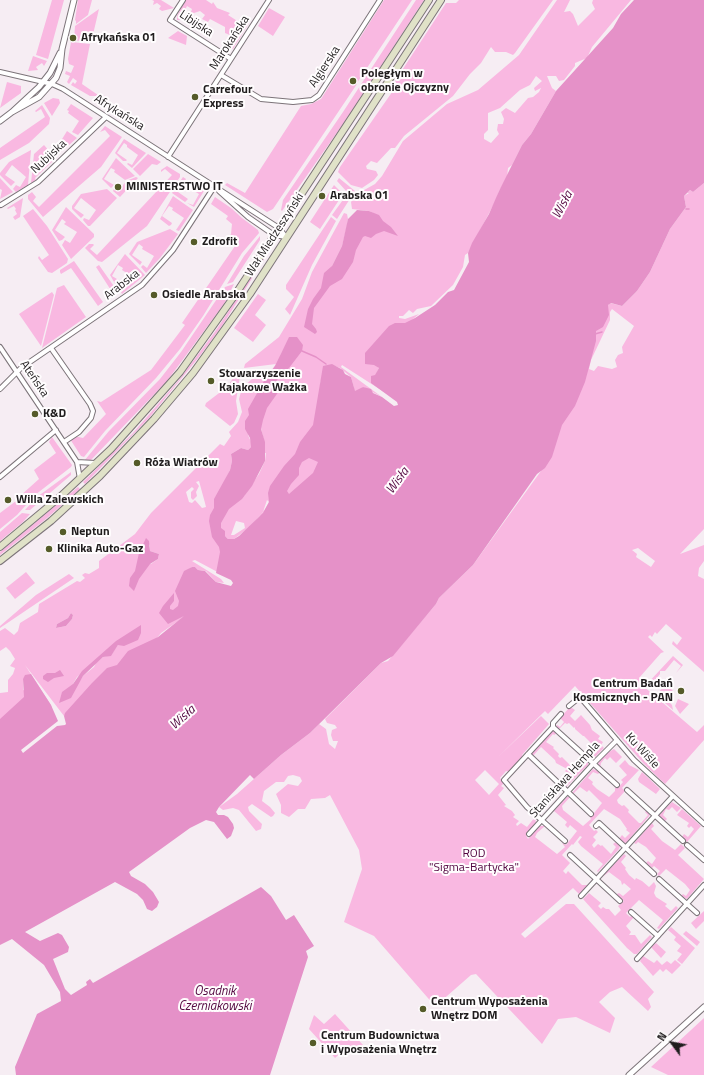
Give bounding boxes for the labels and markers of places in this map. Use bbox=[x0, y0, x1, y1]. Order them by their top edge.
place label: Afrykańska 01 bbox=[81, 31, 156, 45]
marker: Afrykańska 01 bbox=[68, 33, 78, 43]
place label: Poległym w obronie Ojczyzny bbox=[361, 67, 449, 95]
marker: Poległym w obronie Ojczyzny bbox=[348, 76, 358, 86]
place label: Carrefour Express bbox=[203, 83, 252, 111]
marker: Carrefour Express bbox=[190, 92, 200, 102]
place label: MINISTERSTWO IT bbox=[126, 180, 223, 194]
marker: MINISTERSTWO IT bbox=[113, 182, 123, 192]
place label: Arabska 01 bbox=[330, 189, 388, 203]
marker: Arabska 01 bbox=[317, 191, 327, 201]
place label: Zdrofit bbox=[202, 235, 237, 249]
marker: Zdrofit bbox=[189, 237, 199, 247]
place label: Osiedle Arabska bbox=[162, 288, 246, 302]
marker: Osiedle Arabska bbox=[149, 290, 159, 300]
place label: Stowarzyszenie Kajakowe Ważka bbox=[219, 367, 307, 395]
marker: Stowarzyszenie Kajakowe Ważka bbox=[206, 376, 216, 386]
place label: K&D bbox=[43, 407, 66, 421]
marker: K&D bbox=[30, 409, 40, 419]
place label: Róża Wiatrów bbox=[145, 456, 218, 470]
marker: Róża Wiatrów bbox=[132, 458, 142, 468]
place label: Willa Zalewskich bbox=[16, 493, 104, 507]
marker: Willa Zalewskich bbox=[3, 495, 13, 505]
place label: Neptun bbox=[71, 525, 110, 539]
marker: Neptun bbox=[58, 527, 68, 537]
place label: Klinika Auto-Gaz bbox=[57, 542, 144, 556]
marker: Klinika Auto-Gaz bbox=[44, 544, 54, 554]
place label: Centrum Badań Kosmicznych - PAN bbox=[573, 677, 673, 705]
marker: Centrum Badań Kosmicznych - PAN bbox=[676, 686, 686, 696]
place label: Centrum Wyposażenia Wnętrz DOM bbox=[431, 995, 548, 1023]
marker: Centrum Wyposażenia Wnętrz DOM bbox=[418, 1004, 428, 1014]
place label: Centrum Budownictwa i Wyposażenia Wnętrz bbox=[321, 1029, 439, 1057]
marker: Centrum Budownictwa i Wyposażenia Wnętrz bbox=[308, 1038, 318, 1048]

